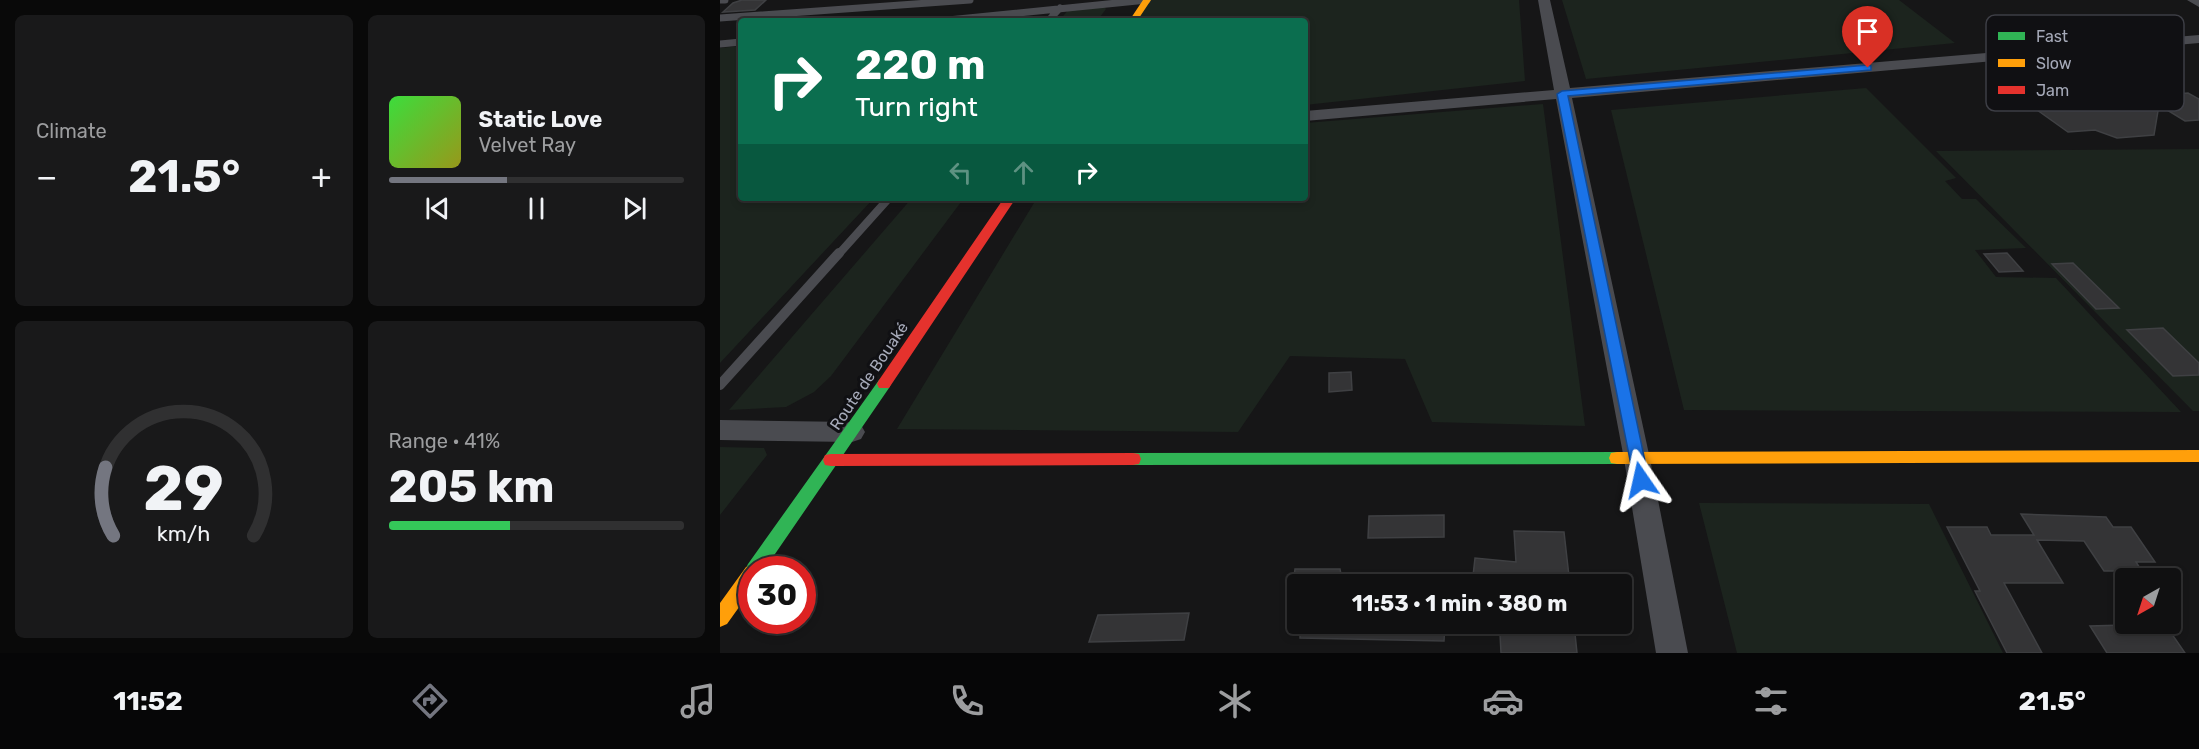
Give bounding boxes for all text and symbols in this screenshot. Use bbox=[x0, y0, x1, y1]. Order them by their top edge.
pin bbox=[1842, 6, 1893, 68]
icon: arrive bbox=[1851, 15, 1884, 48]
legend bbox=[1986, 15, 2184, 111]
text: Fast bbox=[2036, 27, 2068, 46]
text: 220 m bbox=[855, 40, 986, 90]
icon: right bbox=[756, 42, 834, 120]
text: Slow bbox=[2036, 54, 2072, 73]
text: Jam bbox=[2036, 81, 2069, 100]
text: Turn right bbox=[855, 91, 978, 123]
text: Static Love bbox=[479, 106, 602, 133]
text: Climate bbox=[36, 119, 107, 143]
text: Velvet Ray bbox=[479, 133, 576, 157]
text: 21.5° bbox=[128, 150, 240, 203]
icon: left bbox=[944, 156, 977, 189]
icon: ahead bbox=[1007, 156, 1040, 189]
icon: right bbox=[1070, 156, 1103, 189]
text: − bbox=[36, 157, 57, 196]
text: + bbox=[311, 157, 331, 196]
icon: previous bbox=[421, 192, 454, 225]
icon: pause bbox=[520, 192, 553, 225]
icon: next bbox=[618, 192, 651, 225]
street label: Route de Bouaké bbox=[826, 318, 912, 434]
text: Range · 41% bbox=[389, 429, 500, 453]
position arrow bbox=[1609, 448, 1673, 512]
text: 29 bbox=[143, 452, 224, 526]
text: 205 km bbox=[389, 460, 555, 513]
text: km/h bbox=[157, 522, 211, 547]
speed limit sign: 30 bbox=[738, 556, 816, 634]
north arrow bbox=[2115, 568, 2181, 634]
map controls bbox=[2115, 568, 2181, 634]
text: 11:53 · 1 min · 380 m bbox=[1352, 590, 1567, 617]
icon: directions bbox=[409, 680, 451, 722]
icon: music bbox=[677, 680, 719, 722]
icon: phone bbox=[946, 680, 988, 722]
icon: climate bbox=[1214, 680, 1256, 722]
icon: car bbox=[1482, 680, 1524, 722]
icon: filters bbox=[1750, 680, 1792, 722]
text: 11:52 bbox=[113, 685, 183, 717]
text: 21.5° bbox=[2019, 685, 2086, 717]

